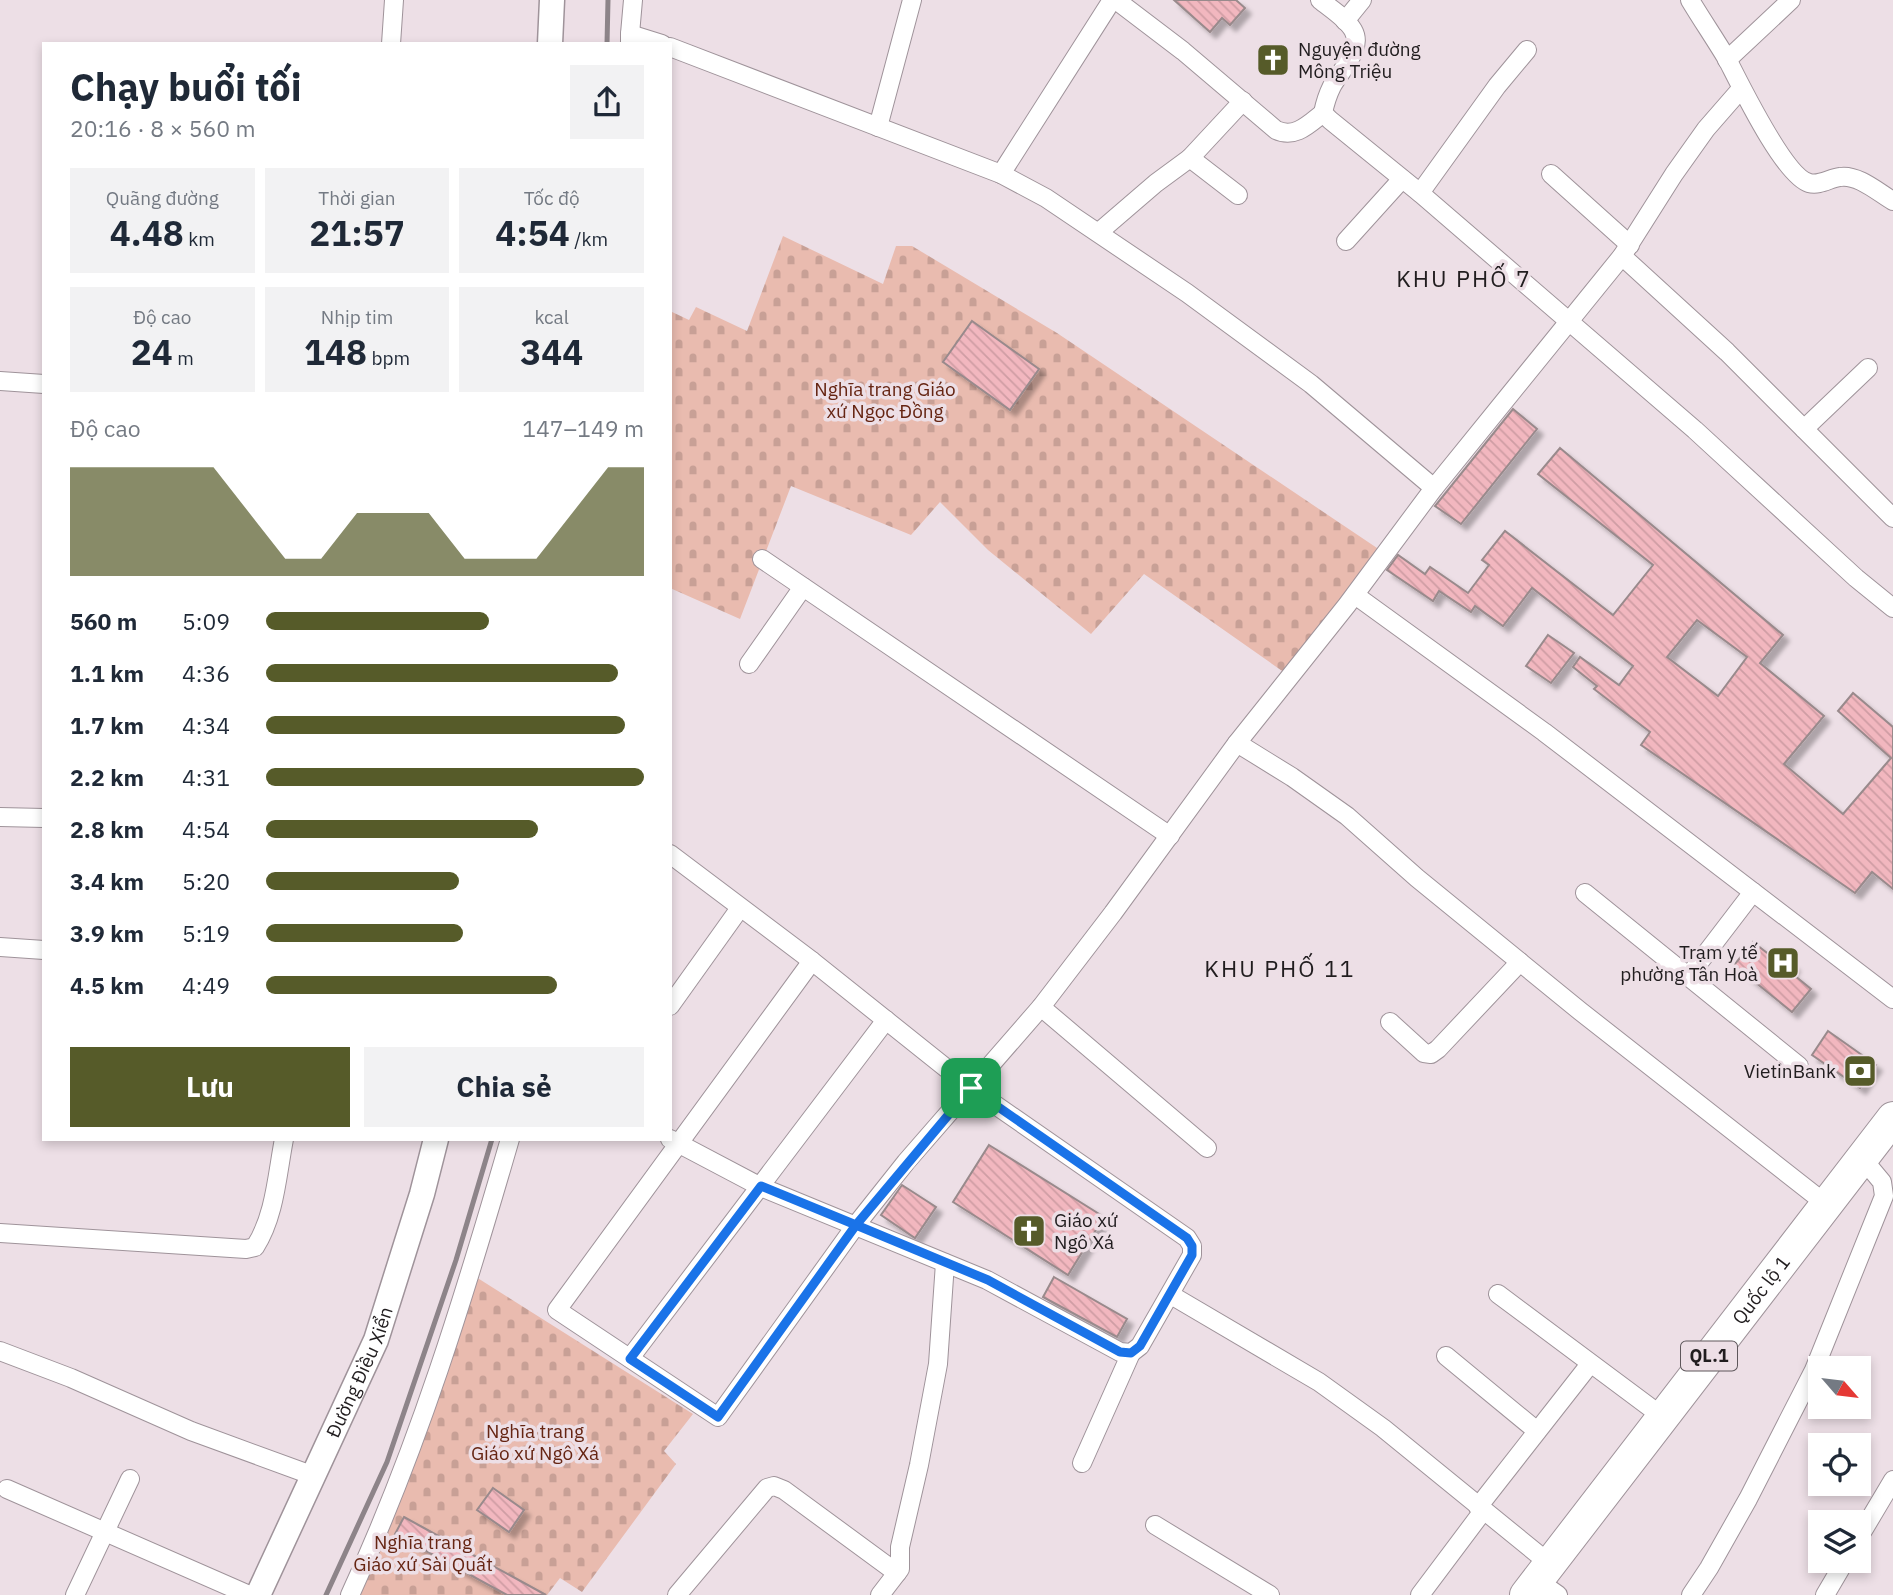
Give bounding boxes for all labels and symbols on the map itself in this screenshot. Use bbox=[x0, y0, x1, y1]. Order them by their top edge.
place label: Nguyện đường Mông Triệu bbox=[1298, 37, 1421, 83]
church icon: Nguyện đường Mông Triệu bbox=[1254, 41, 1292, 79]
district label: KHU PHỐ 7 bbox=[1396, 262, 1532, 293]
park label: Nghĩa trang Giáo xứ Ngọc Đồng bbox=[814, 377, 956, 423]
place label: Trạm y tế phường Tân Hoà bbox=[1620, 940, 1759, 986]
hospital icon: Trạm y tế phường Tân Hoà bbox=[1764, 944, 1802, 982]
district label: KHU PHỐ 11 bbox=[1204, 952, 1356, 983]
bank icon: VietinBank bbox=[1841, 1052, 1879, 1090]
pin bbox=[941, 1058, 1001, 1118]
place label: VietinBank bbox=[1744, 1059, 1836, 1083]
place label: Giáo xứ Ngô Xá bbox=[1054, 1208, 1118, 1254]
church icon: Giáo xứ Ngô Xá bbox=[1010, 1212, 1048, 1250]
street label: Quốc lộ 1 bbox=[1727, 1251, 1795, 1329]
street label: Đường Điều Xiển bbox=[320, 1304, 398, 1441]
road number: QL.1 bbox=[1681, 1342, 1737, 1371]
north arrow bbox=[1808, 1356, 1871, 1419]
park label: Nghĩa trang Giáo xứ Ngô Xá bbox=[471, 1419, 599, 1465]
park label: Nghĩa trang Giáo xứ Sài Quất bbox=[353, 1530, 493, 1576]

